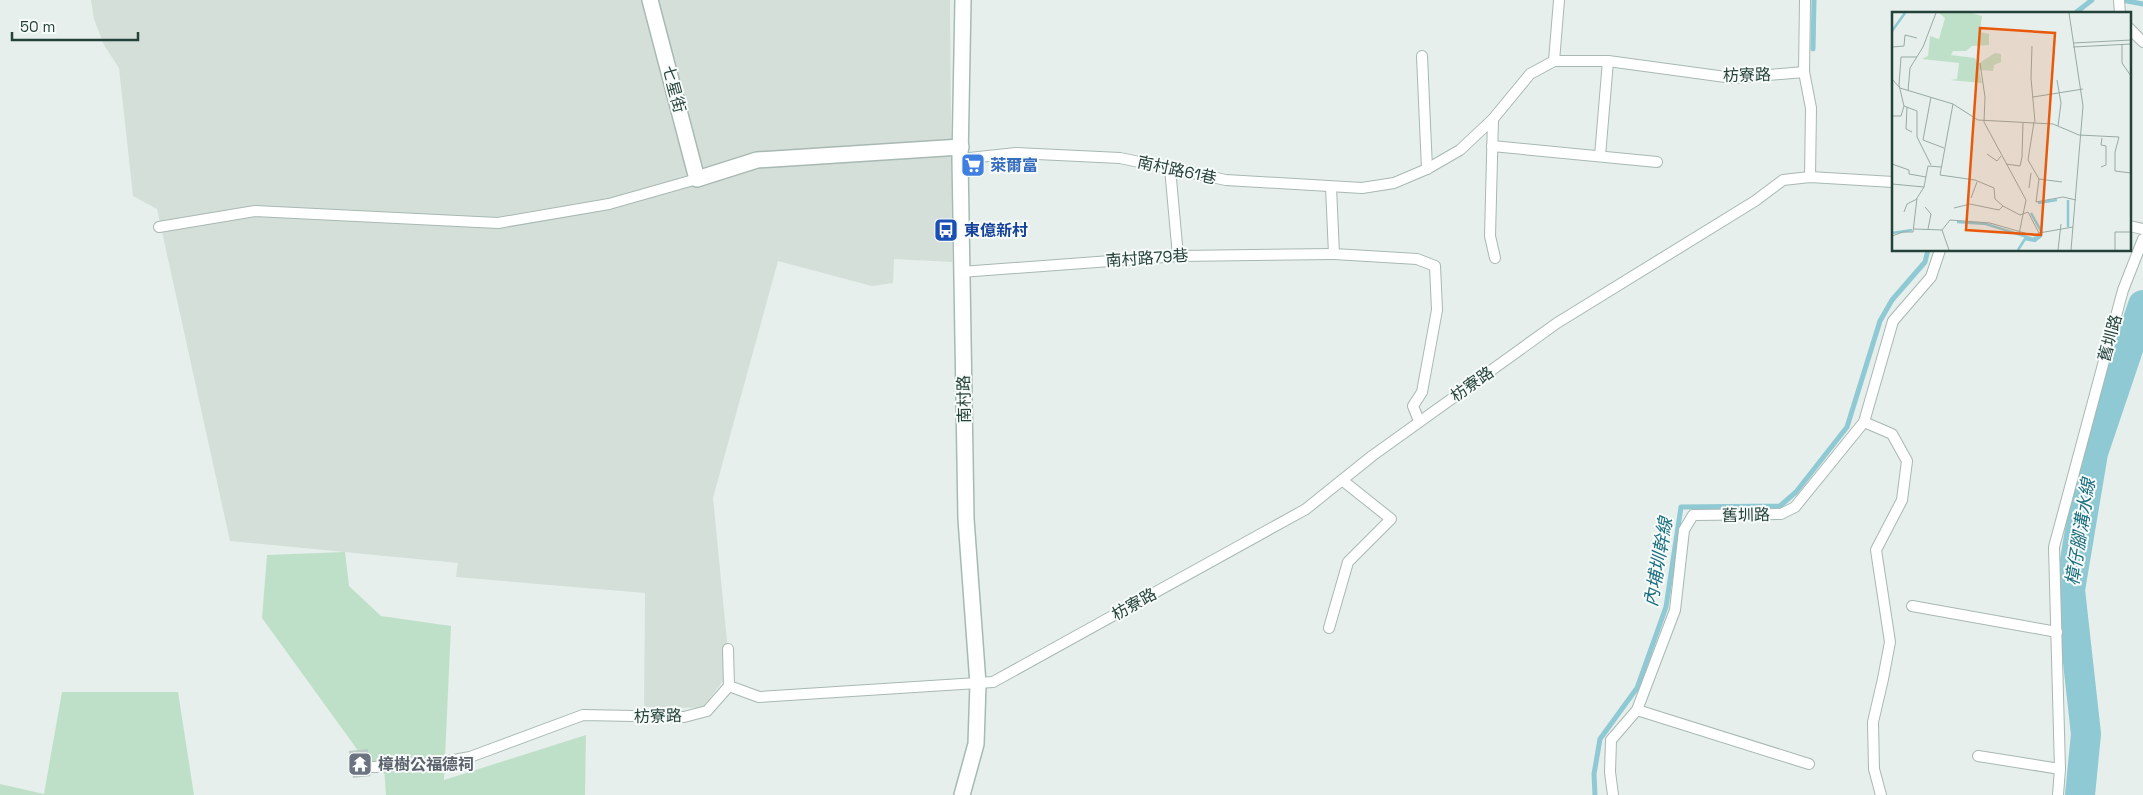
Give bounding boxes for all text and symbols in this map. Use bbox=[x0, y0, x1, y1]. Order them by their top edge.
scale bar bbox=[12, 10, 139, 42]
inset map bbox=[1892, 12, 2130, 251]
text: 50 m bbox=[20, 17, 55, 36]
street label: 七星街 bbox=[658, 63, 690, 115]
street label: 枋寮路 bbox=[1723, 64, 1771, 86]
street label: 南村路61巷 bbox=[1135, 151, 1219, 189]
supermarket icon: 萊爾富 bbox=[960, 152, 986, 178]
place label: 萊爾富 bbox=[990, 155, 1038, 176]
bus stop icon: 東億新村 bbox=[933, 217, 959, 243]
place label: 東億新村 bbox=[964, 220, 1028, 241]
street label: 南村路79巷 bbox=[1105, 245, 1189, 271]
street label: 舊圳路 bbox=[2094, 312, 2126, 364]
street label: 枋寮路 bbox=[1446, 362, 1498, 406]
street label: 南村路 bbox=[953, 375, 975, 423]
water label: 樟仔腳溝水線 bbox=[2060, 475, 2100, 587]
street label: 舊圳路 bbox=[1722, 504, 1770, 526]
water label: 內埔圳幹線 bbox=[1639, 514, 1677, 608]
street label: 枋寮路 bbox=[1108, 583, 1160, 625]
street label: 枋寮路 bbox=[634, 705, 682, 727]
temple icon: 樟樹公福德祠 bbox=[347, 751, 373, 777]
place label: 樟樹公福德祠 bbox=[378, 754, 474, 775]

